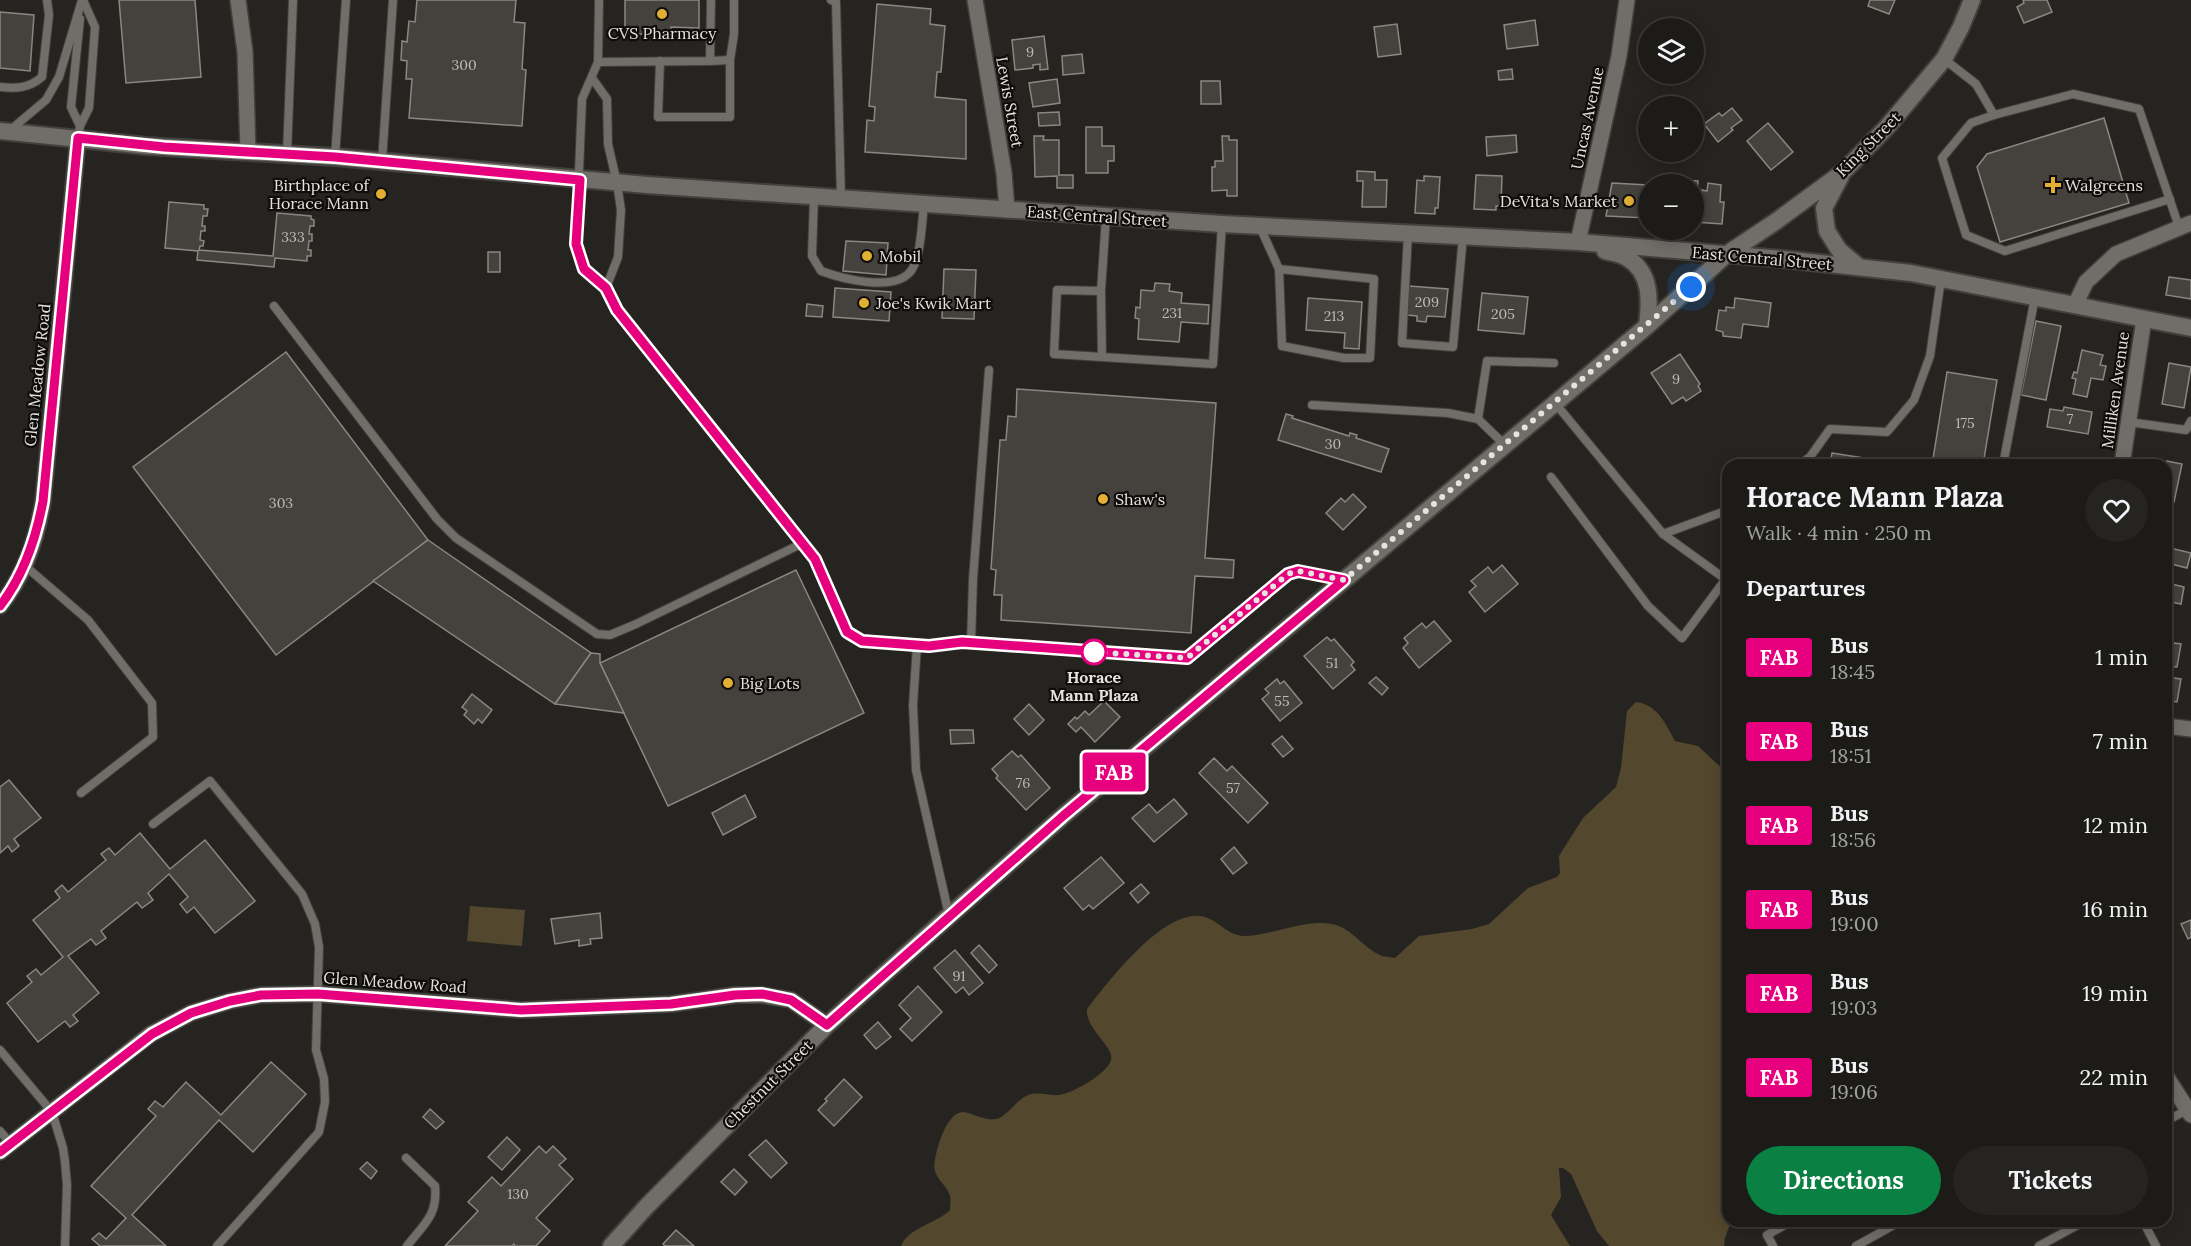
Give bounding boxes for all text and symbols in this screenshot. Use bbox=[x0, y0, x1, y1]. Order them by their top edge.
marker: CVS Pharmacy bbox=[655, 7, 669, 21]
map controls bbox=[1638, 18, 1704, 240]
button: layers bbox=[1638, 18, 1704, 84]
place label: CVS Pharmacy bbox=[608, 23, 717, 43]
house number: 9 bbox=[1026, 43, 1034, 61]
street label: Lewis Street bbox=[992, 55, 1028, 150]
house number: 300 bbox=[451, 56, 477, 74]
street label: Uncas Avenue bbox=[1566, 65, 1608, 171]
button: + bbox=[1638, 96, 1704, 162]
street label: King Street bbox=[1831, 107, 1905, 181]
button: − bbox=[1638, 174, 1704, 240]
place label: Birthplace of Horace Mann bbox=[269, 175, 371, 213]
place label: Walgreens bbox=[2065, 175, 2143, 195]
marker: Walgreens bbox=[2046, 178, 2060, 192]
marker: Birthplace of Horace Mann bbox=[374, 187, 388, 201]
place label: DeVita's Market bbox=[1500, 191, 1618, 211]
marker: DeVita's Market bbox=[1622, 194, 1636, 208]
street label: East Central Street bbox=[1026, 201, 1169, 231]
house number: 333 bbox=[281, 228, 305, 246]
street label: East Central Street bbox=[1691, 242, 1834, 274]
place label: Mobil bbox=[879, 246, 921, 266]
marker: Mobil bbox=[860, 249, 874, 263]
your location bbox=[1676, 272, 1706, 302]
place label: Joe's Kwik Mart bbox=[875, 293, 992, 313]
house number: 209 bbox=[1415, 293, 1439, 311]
marker: Joe's Kwik Mart bbox=[857, 296, 871, 310]
street label: Glen Meadow Road bbox=[20, 302, 54, 447]
house number: 231 bbox=[1162, 304, 1182, 322]
house number: 205 bbox=[1491, 305, 1515, 323]
house number: 213 bbox=[1324, 307, 1344, 325]
street label: Milliken Avenue bbox=[2097, 330, 2133, 450]
house number: 9 bbox=[1672, 370, 1680, 388]
house number: 7 bbox=[2067, 410, 2074, 428]
house number: 175 bbox=[1955, 414, 1975, 432]
house number: 30 bbox=[1325, 435, 1341, 453]
text: Horace Mann Plaza bbox=[1746, 479, 2004, 515]
button: heart bbox=[2085, 479, 2148, 542]
place label: Shaw's bbox=[1115, 489, 1165, 509]
marker: Shaw's bbox=[1096, 492, 1110, 506]
house number: 303 bbox=[269, 494, 293, 512]
text: Walk · 4 min · 250 m bbox=[1746, 520, 1932, 545]
text: Departures bbox=[1746, 574, 1865, 602]
text: Bus bbox=[1830, 631, 1869, 659]
marker: Horace Mann Plaza bbox=[1081, 639, 1107, 665]
text: 1 min bbox=[2095, 643, 2148, 671]
text: FAB bbox=[1760, 644, 1798, 671]
house number: 51 bbox=[1326, 654, 1338, 672]
text: 18:45 bbox=[1830, 659, 1875, 684]
place label: Horace Mann Plaza bbox=[1050, 667, 1139, 705]
place label: Big Lots bbox=[740, 673, 800, 693]
marker: Big Lots bbox=[721, 676, 735, 690]
house number: 55 bbox=[1274, 692, 1290, 710]
text: Bus bbox=[1830, 715, 1869, 743]
text: 7 min bbox=[2093, 727, 2148, 755]
text: FAB bbox=[1760, 728, 1798, 755]
text: 18:51 bbox=[1830, 743, 1872, 768]
line badge: FAB bbox=[1080, 752, 1148, 792]
text: FAB bbox=[1095, 759, 1133, 786]
house number: 76 bbox=[1016, 774, 1030, 792]
house number: 57 bbox=[1226, 779, 1241, 797]
text: Bus bbox=[1830, 799, 1869, 827]
text: 12 min bbox=[2083, 811, 2148, 839]
text: FAB bbox=[1760, 812, 1798, 839]
text: 18:56 bbox=[1830, 827, 1876, 852]
text: Bus bbox=[1830, 883, 1869, 911]
text: 16 min bbox=[2082, 895, 2148, 923]
text: FAB bbox=[1760, 896, 1798, 923]
text: 19:00 bbox=[1830, 911, 1879, 936]
street label: Glen Meadow Road bbox=[323, 967, 468, 997]
house number: 91 bbox=[952, 967, 966, 985]
text: Bus bbox=[1830, 967, 1869, 995]
text: 19 min bbox=[2082, 979, 2148, 1007]
text: FAB bbox=[1760, 980, 1798, 1007]
text: 19:03 bbox=[1830, 995, 1877, 1020]
street label: Chestnut Street bbox=[719, 1035, 817, 1133]
text: Bus bbox=[1830, 1051, 1869, 1079]
text: 22 min bbox=[2079, 1063, 2148, 1091]
text: FAB bbox=[1760, 1064, 1798, 1091]
text: 19:06 bbox=[1830, 1079, 1878, 1104]
button: Directions bbox=[1746, 1146, 1941, 1215]
button: Tickets bbox=[1953, 1146, 2148, 1215]
house number: 130 bbox=[507, 1185, 529, 1203]

